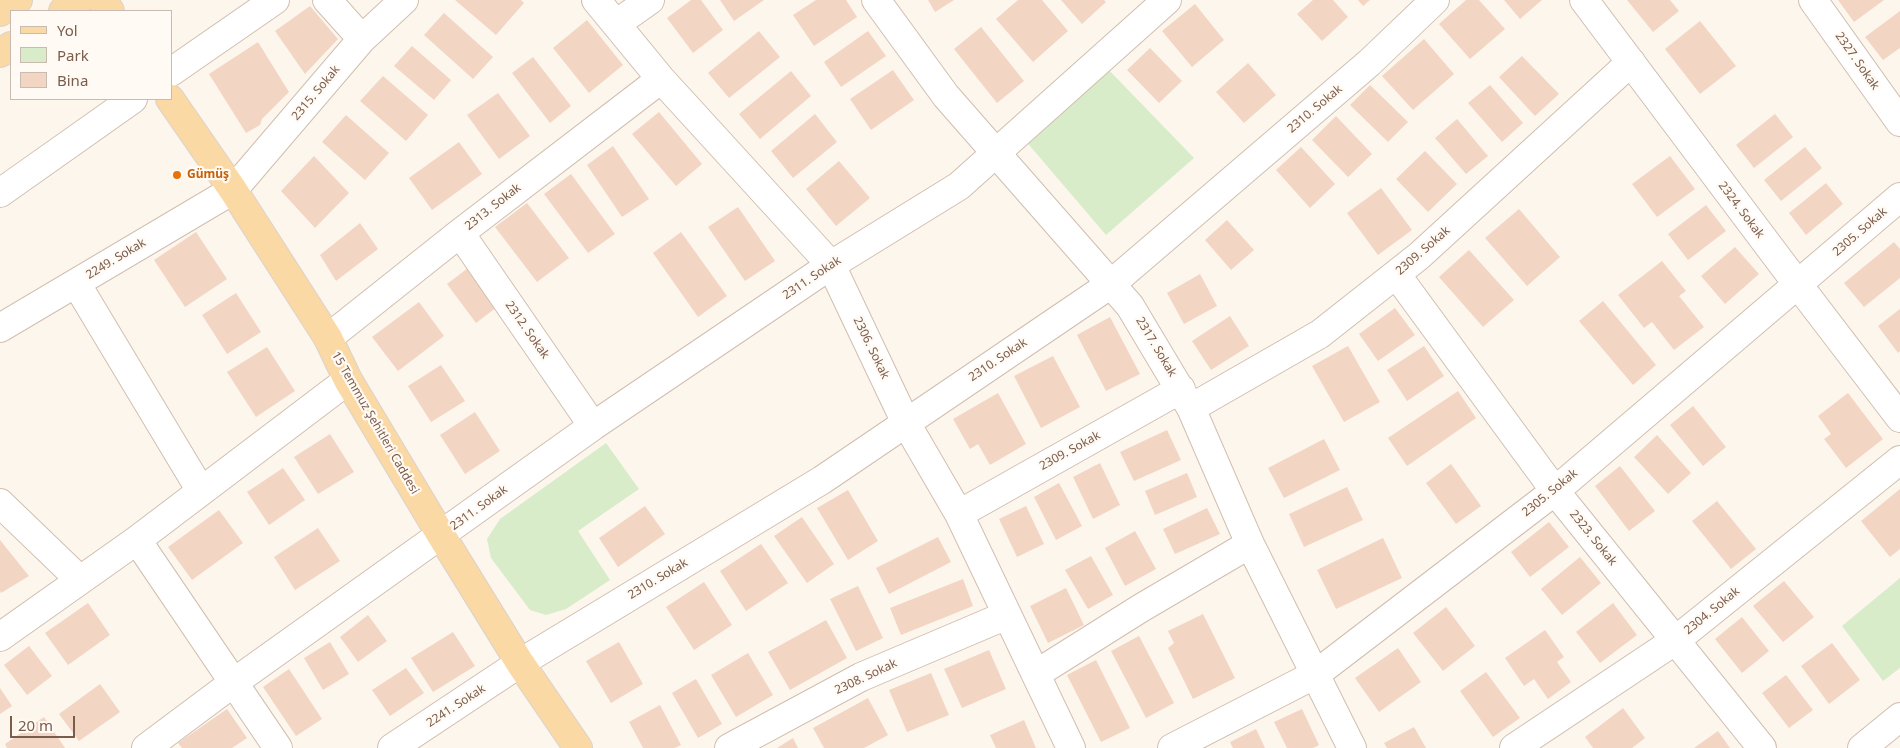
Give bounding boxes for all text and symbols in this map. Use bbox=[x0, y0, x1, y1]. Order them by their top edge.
legend bbox=[10, 10, 172, 100]
text: Yol bbox=[57, 20, 78, 40]
street label: 2327. Sokak bbox=[1832, 29, 1882, 93]
text: Park bbox=[57, 45, 89, 65]
street label: 2315. Sokak bbox=[289, 63, 343, 123]
text: Bina bbox=[57, 70, 88, 90]
street label: 2310. Sokak bbox=[1285, 82, 1345, 136]
place label: Gümüş bbox=[187, 168, 229, 182]
marker: Gümüş bbox=[171, 169, 183, 181]
street label: 2324. Sokak bbox=[1715, 179, 1767, 241]
street label: 2313. Sokak bbox=[462, 181, 524, 233]
street label: 2305. Sokak bbox=[1830, 205, 1890, 259]
street label: 2309. Sokak bbox=[1393, 224, 1453, 278]
street label: 2249. Sokak bbox=[83, 236, 149, 282]
street label: 2311. Sokak bbox=[780, 253, 844, 303]
street label: 2312. Sokak bbox=[502, 298, 552, 362]
street label: 2317. Sokak bbox=[1133, 314, 1179, 380]
street label: 2306. Sokak bbox=[850, 315, 892, 381]
street label: 2310. Sokak bbox=[966, 335, 1030, 385]
street label: 15 Temmuz Şehitleri Caddesi bbox=[328, 349, 422, 497]
street label: 2309. Sokak bbox=[1037, 428, 1103, 474]
street label: 2305. Sokak bbox=[1519, 466, 1581, 520]
street label: 2311. Sokak bbox=[448, 482, 510, 534]
street label: 2323. Sokak bbox=[1566, 507, 1620, 569]
street label: 2310. Sokak bbox=[625, 556, 691, 602]
street label: 2304. Sokak bbox=[1681, 584, 1743, 638]
street label: 2308. Sokak bbox=[833, 656, 899, 698]
street label: 2241. Sokak bbox=[424, 682, 488, 730]
scale bar bbox=[12, 706, 78, 738]
text: 20 m bbox=[18, 715, 53, 735]

